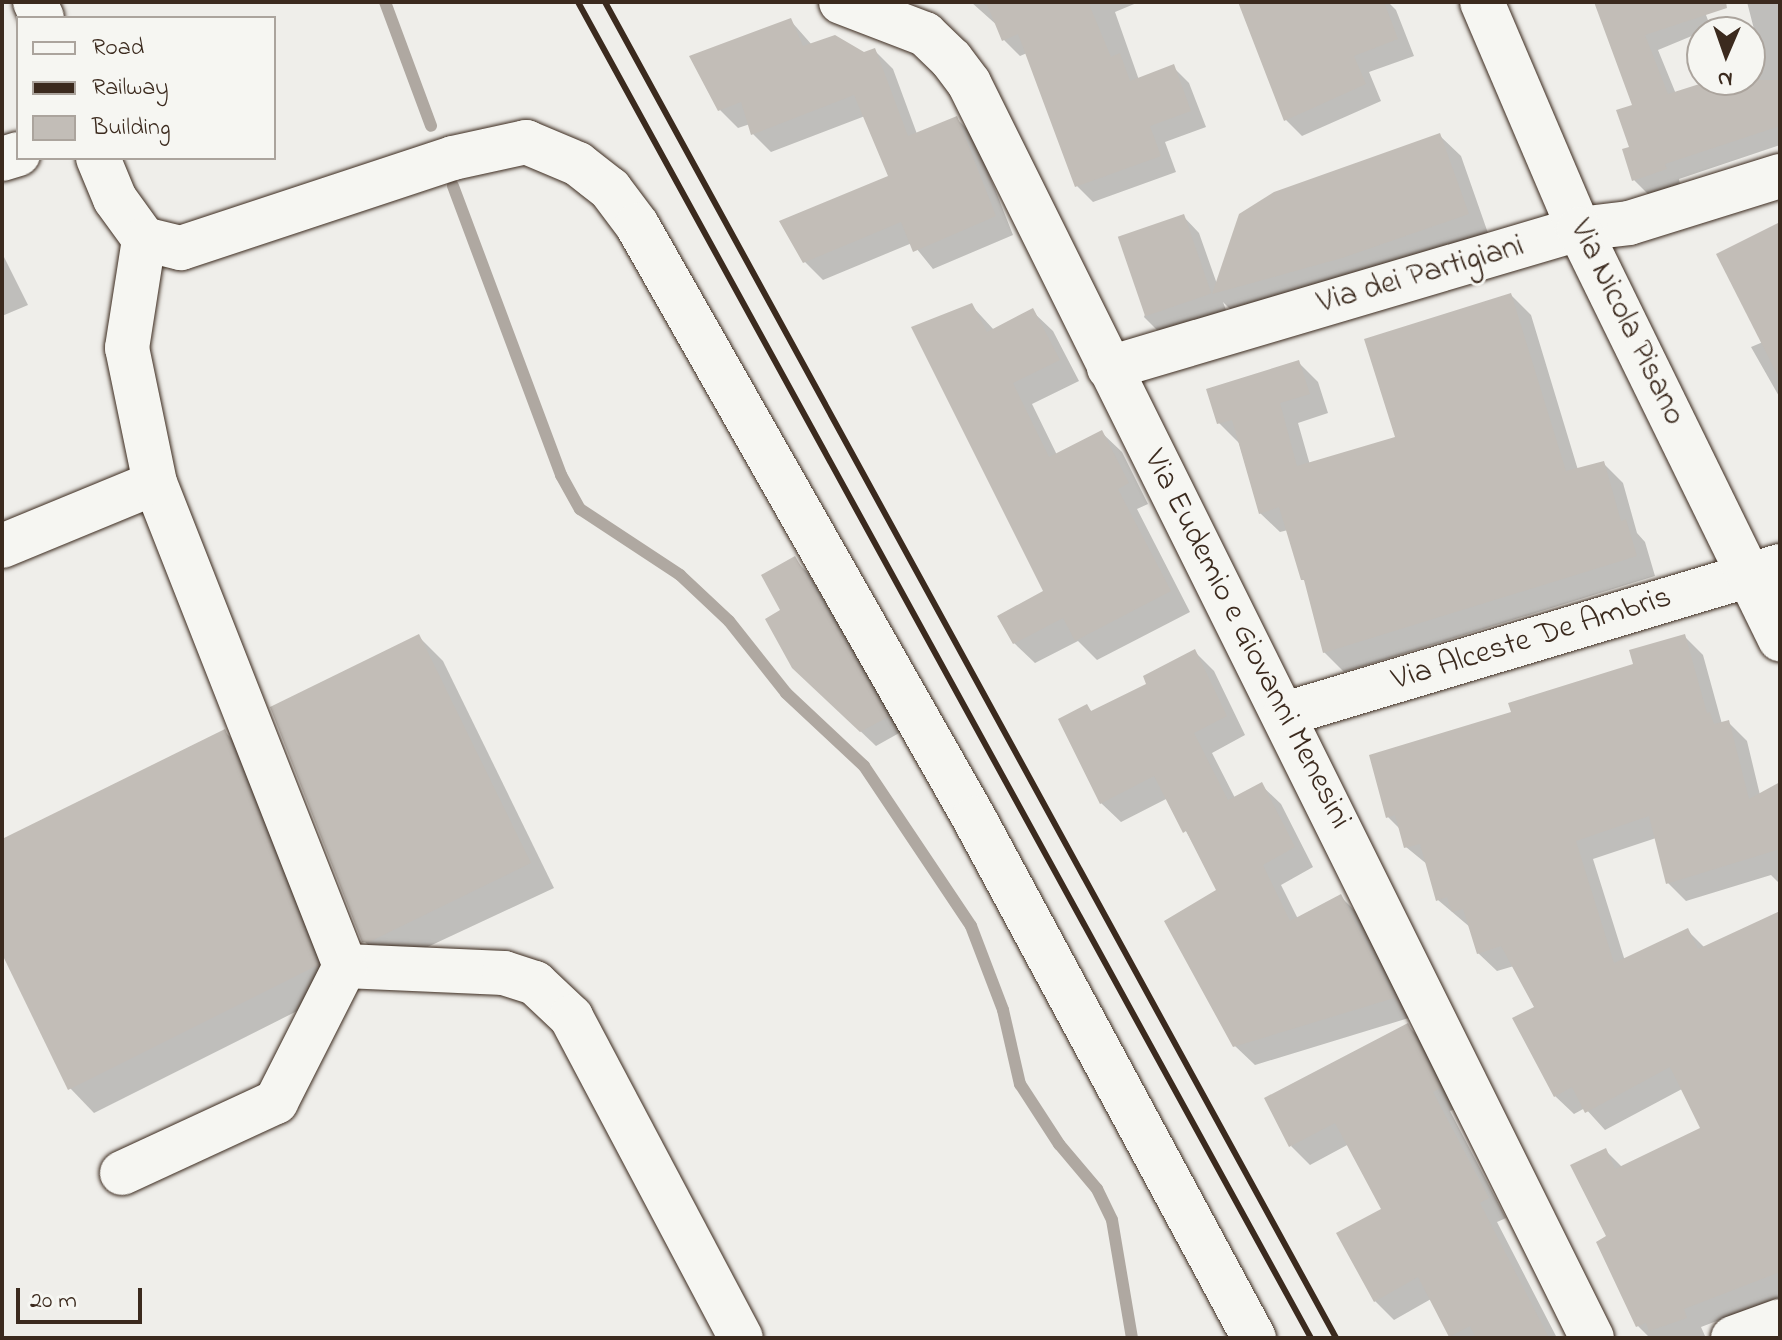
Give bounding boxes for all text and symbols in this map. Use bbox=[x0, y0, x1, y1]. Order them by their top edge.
legend bbox=[16, 16, 276, 160]
north arrow bbox=[1686, 16, 1766, 96]
text: Road bbox=[92, 31, 144, 66]
text: N bbox=[1717, 62, 1733, 94]
text: Railway bbox=[92, 71, 169, 106]
text: Building bbox=[92, 111, 171, 146]
street label: Via Nicola Pisano bbox=[1560, 214, 1692, 432]
street label: Via dei Partigiani bbox=[1313, 228, 1529, 324]
street label: Via Eudemio e Giovanni Menesini bbox=[1134, 444, 1358, 836]
street label: Via Alceste De Ambris bbox=[1388, 579, 1676, 701]
scale bar bbox=[20, 1272, 146, 1322]
text: 20 m bbox=[30, 1284, 77, 1319]

